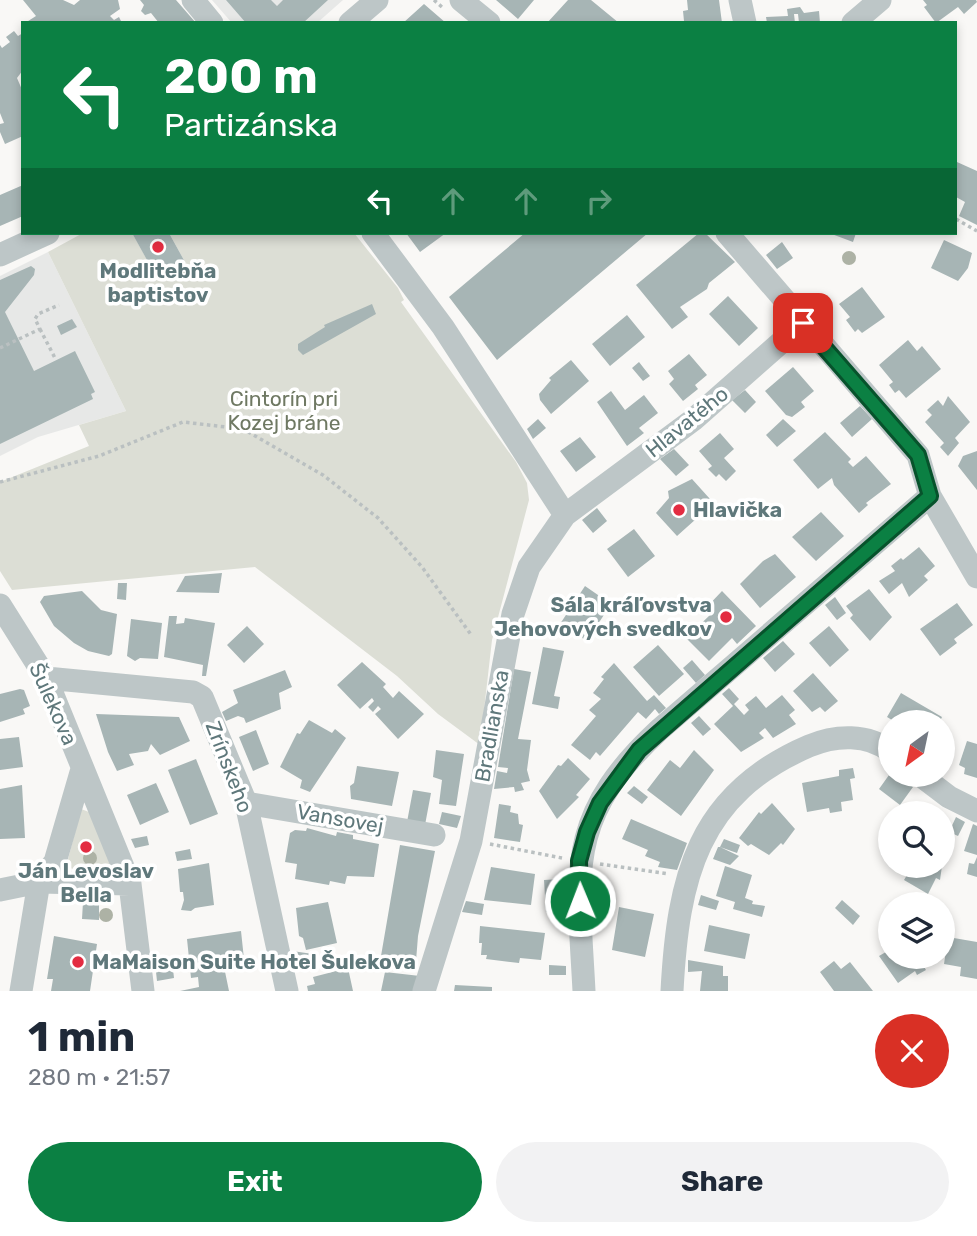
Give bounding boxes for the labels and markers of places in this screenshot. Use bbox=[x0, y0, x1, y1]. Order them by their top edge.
marker: Modlitebňa baptistov bbox=[150, 239, 166, 255]
place label: Modlitebňa baptistov bbox=[100, 258, 216, 307]
pin bbox=[773, 293, 833, 353]
place label: Hlavička bbox=[693, 497, 782, 522]
marker: Hlavička bbox=[671, 502, 687, 518]
place label: Sála kráľovstva Jehovových svedkov bbox=[494, 592, 712, 641]
marker: Sála kráľovstva Jehovových svedkov bbox=[718, 609, 734, 625]
marker: Ján Levoslav Bella bbox=[78, 839, 94, 855]
place label: Ján Levoslav Bella bbox=[18, 858, 155, 907]
place label: MaMaison Suite Hotel Šulekova bbox=[92, 949, 416, 974]
marker: MaMaison Suite Hotel Šulekova bbox=[70, 954, 86, 970]

